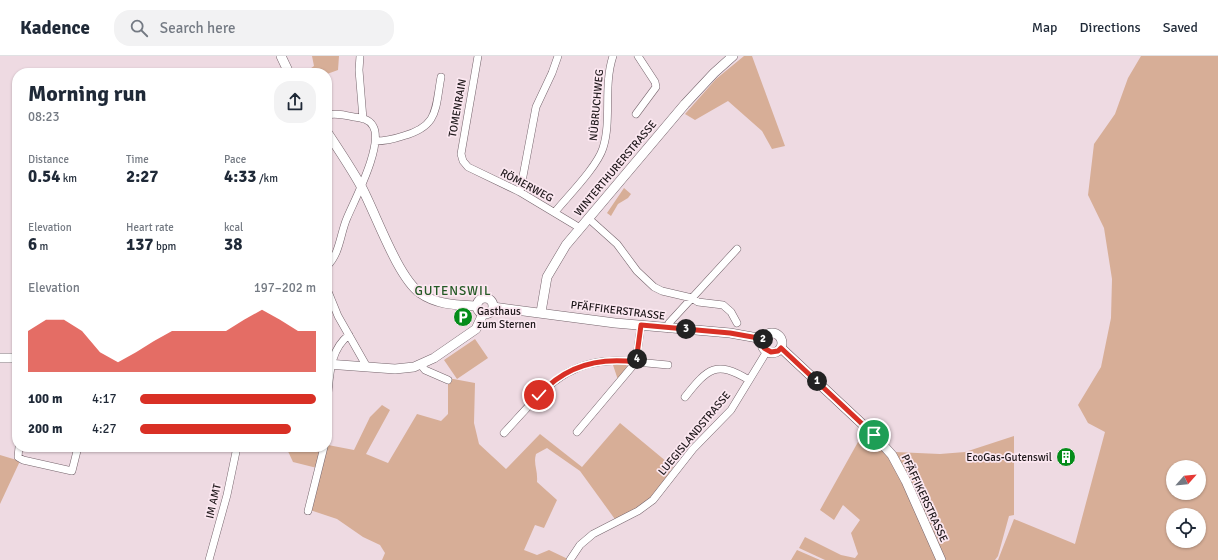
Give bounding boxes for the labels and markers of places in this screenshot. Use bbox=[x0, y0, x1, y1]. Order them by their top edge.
place label: Gasthaus zum Sternen bbox=[477, 305, 536, 331]
parking icon: Gasthaus zum Sternen bbox=[452, 306, 474, 328]
pin: 3 bbox=[676, 319, 696, 339]
pin: 2 bbox=[753, 329, 773, 349]
pin: 4 bbox=[627, 349, 647, 369]
pin: 1 bbox=[807, 371, 827, 391]
pin bbox=[522, 378, 556, 412]
pin bbox=[857, 418, 891, 452]
building icon: EcoGas-Gutenswil bbox=[1055, 446, 1077, 468]
place label: EcoGas-Gutenswil bbox=[966, 451, 1052, 464]

